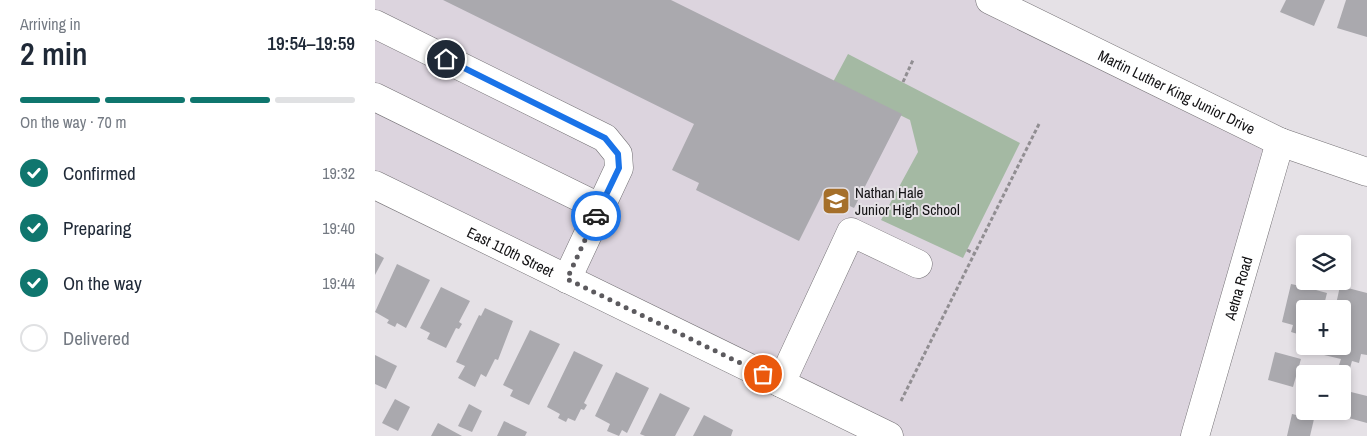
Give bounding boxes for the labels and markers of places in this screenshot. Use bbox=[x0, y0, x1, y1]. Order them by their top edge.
pin bbox=[425, 38, 467, 80]
place label: Nathan Hale Junior High School bbox=[855, 182, 960, 220]
school or university icon: Nathan Hale Junior High School bbox=[821, 186, 851, 216]
pin bbox=[742, 353, 784, 395]

